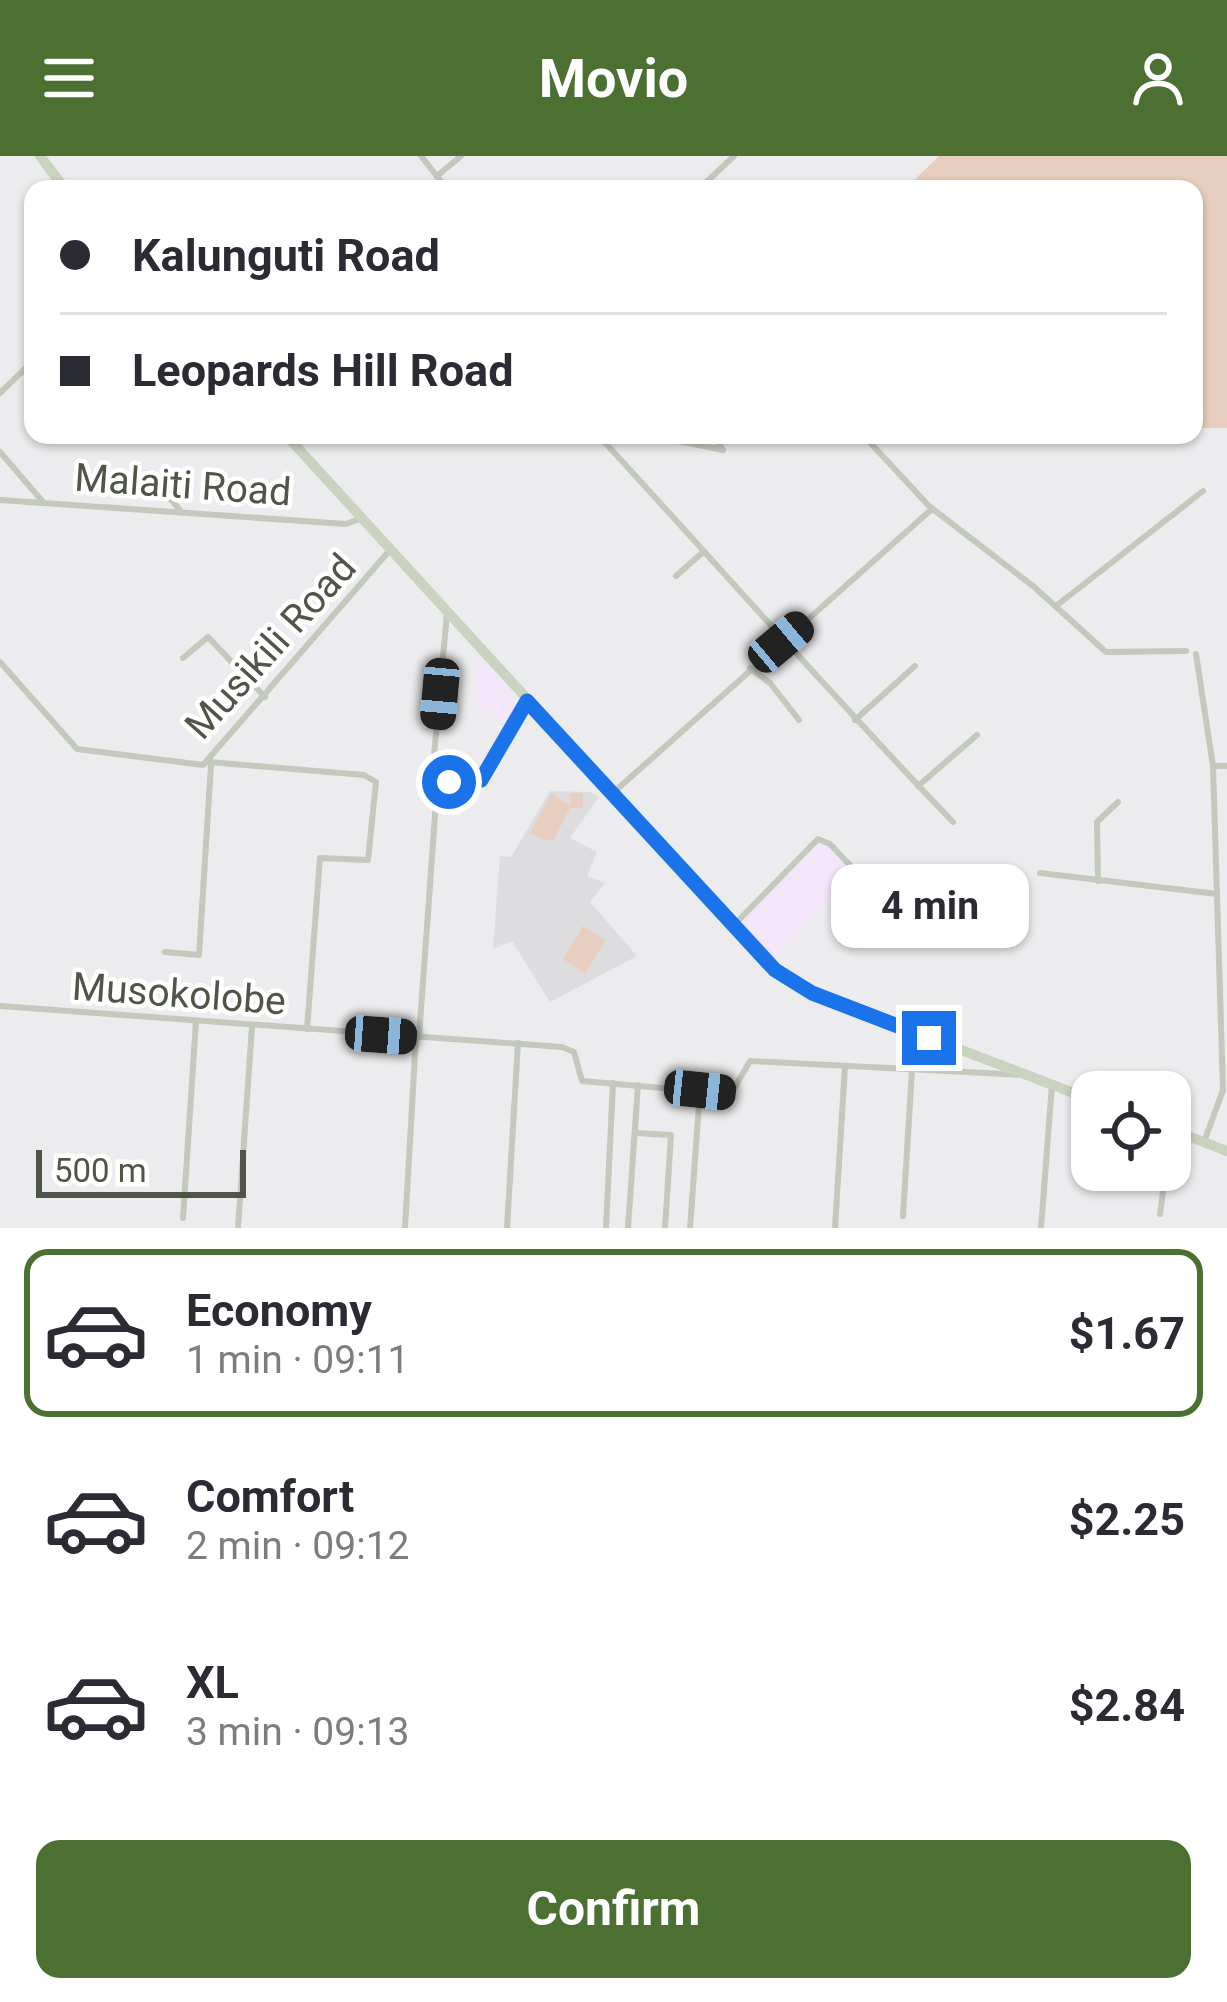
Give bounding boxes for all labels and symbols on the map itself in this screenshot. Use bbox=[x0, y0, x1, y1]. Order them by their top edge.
street label: Malaiti Road bbox=[73, 454, 293, 516]
street label: Musikili Road bbox=[176, 545, 366, 748]
car bbox=[742, 605, 820, 679]
car bbox=[419, 657, 461, 731]
route start bbox=[422, 755, 476, 809]
callout: 4 min bbox=[830, 864, 1028, 948]
street label: Musokolobe bbox=[70, 964, 287, 1024]
route end bbox=[902, 1011, 956, 1065]
car bbox=[344, 1015, 418, 1055]
car bbox=[662, 1068, 738, 1112]
scale bar bbox=[36, 1144, 246, 1197]

